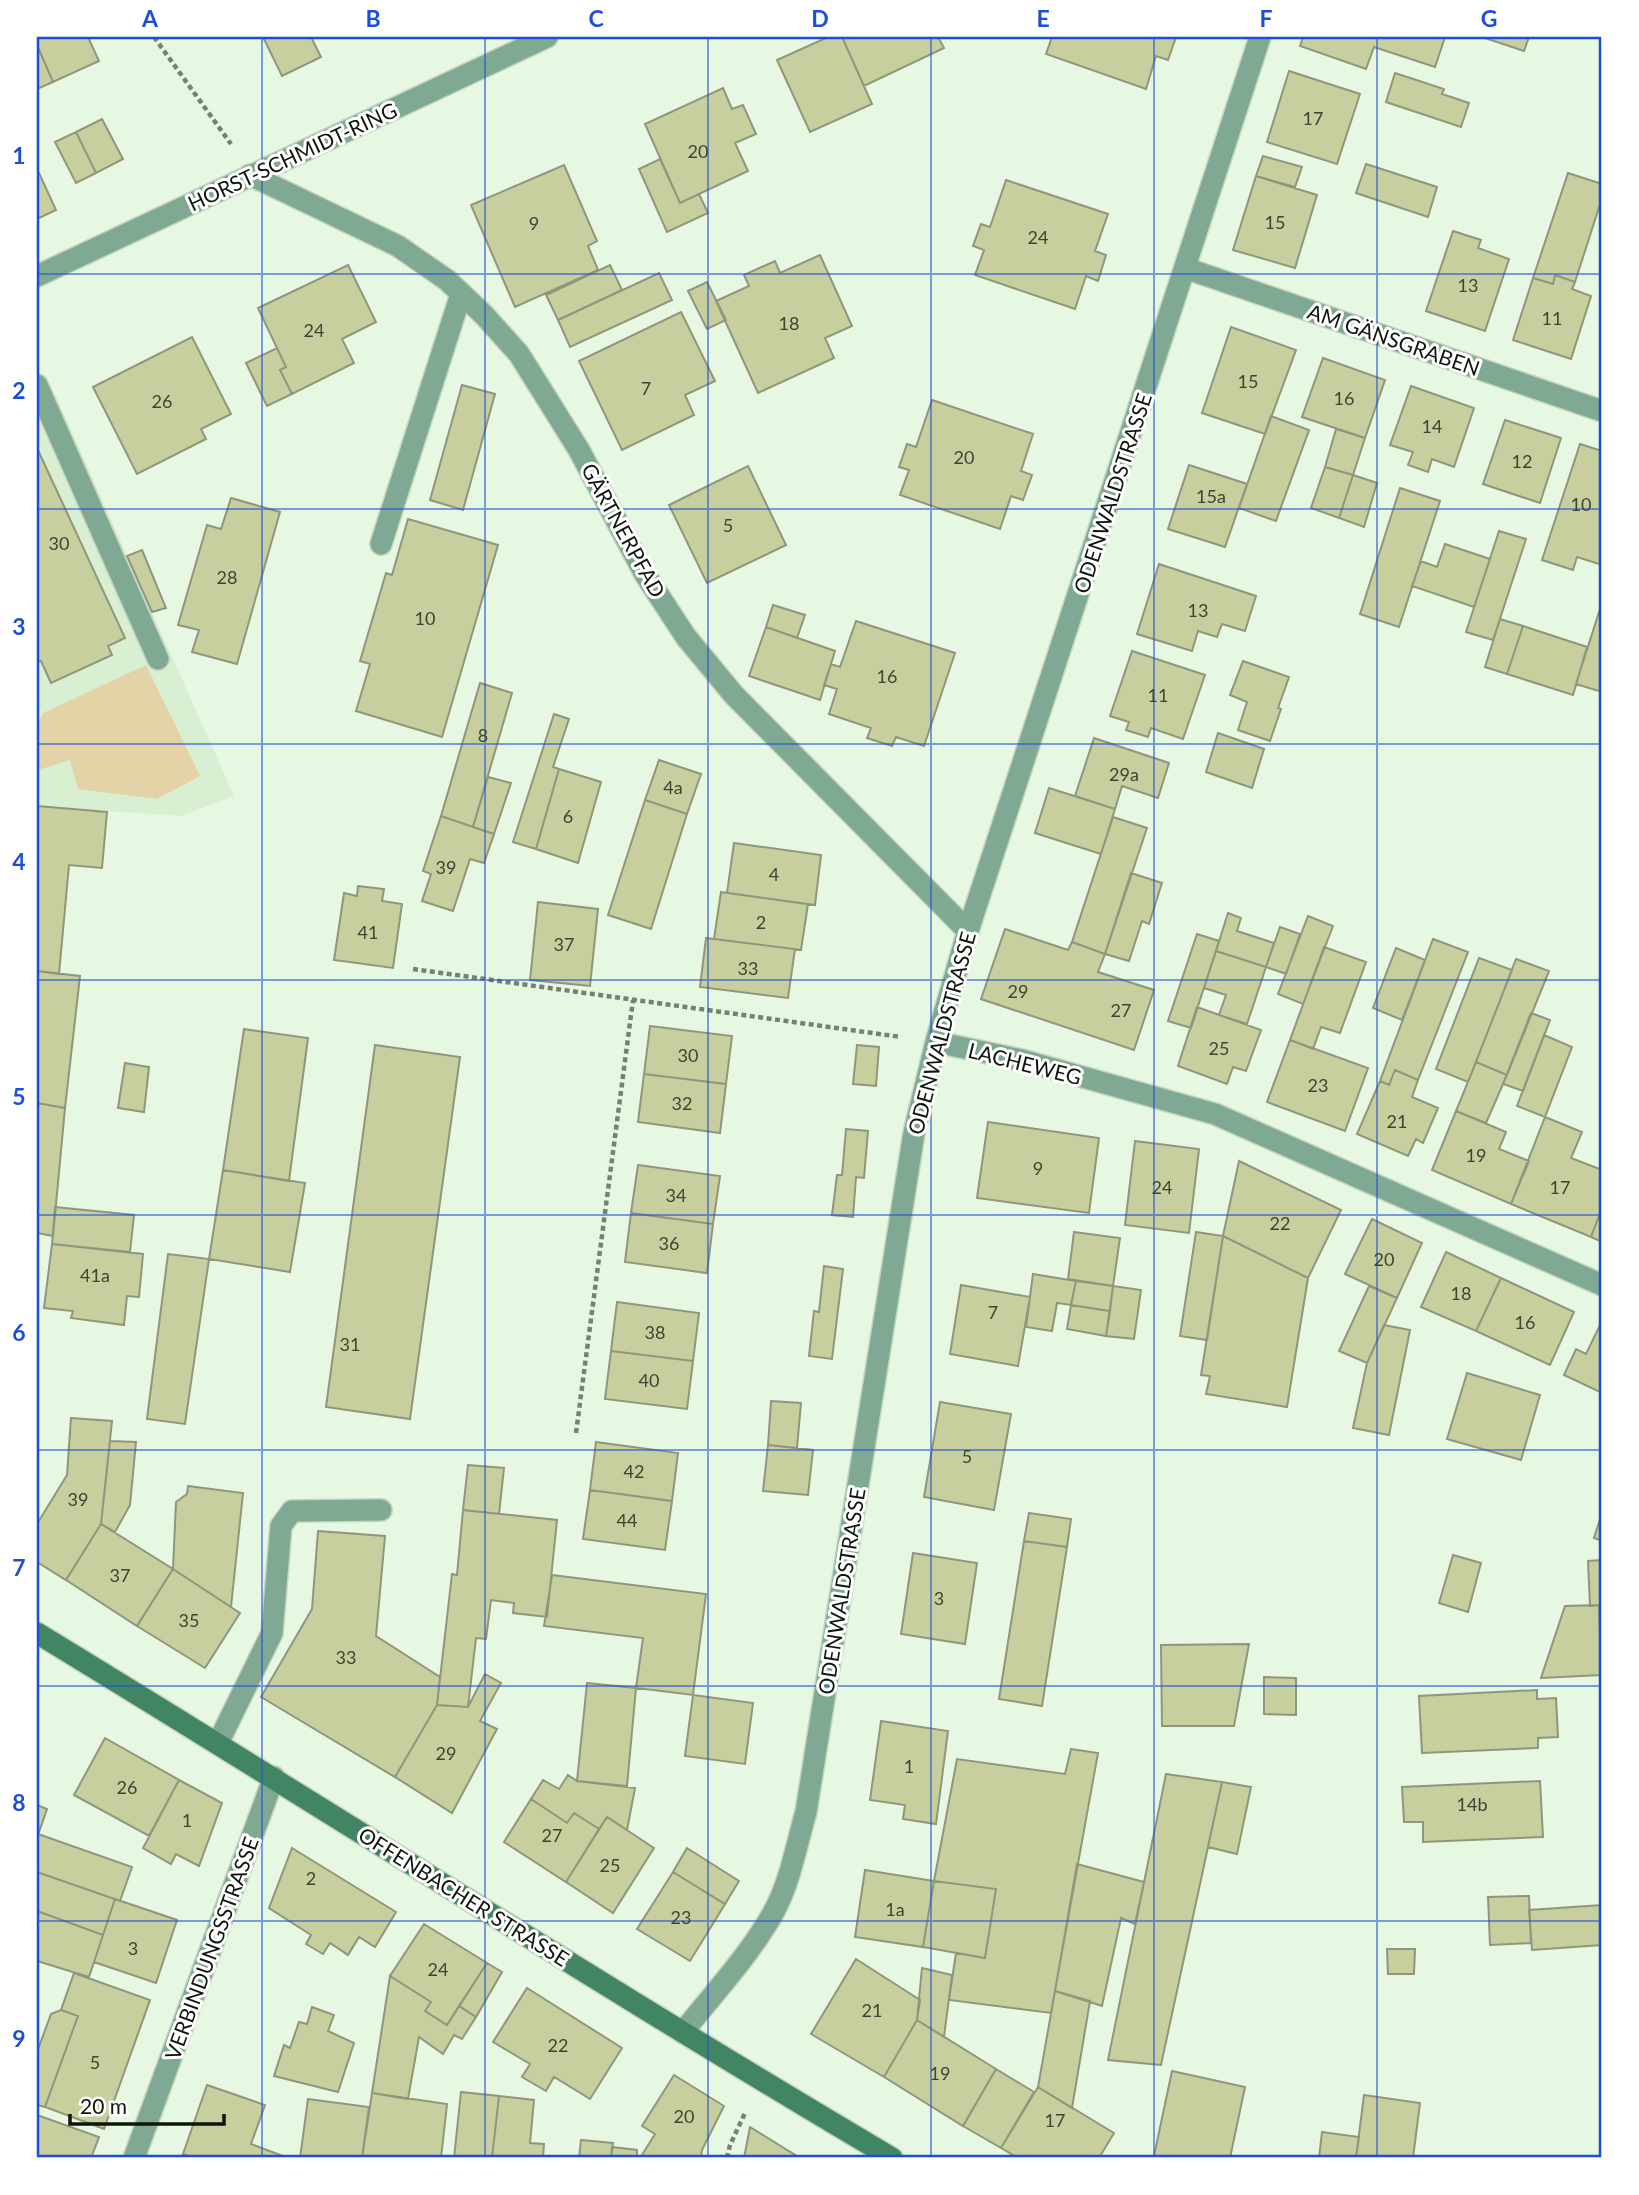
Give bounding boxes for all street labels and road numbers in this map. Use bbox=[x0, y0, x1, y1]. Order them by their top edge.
street label: HORST-SCHMIDT-RING bbox=[184, 97, 400, 215]
street label: AM GÄNSGRABEN bbox=[1305, 298, 1483, 380]
street label: ODENWALDSTRASSE bbox=[1068, 390, 1156, 596]
street label: GÄRTNERPFAD bbox=[577, 459, 671, 601]
street label: ODENWALDSTRASSE bbox=[902, 929, 980, 1137]
street label: LACHEWEG bbox=[966, 1037, 1084, 1089]
street label: ODENWALDSTRASSE bbox=[812, 1486, 870, 1696]
street label: OFFENBACHER STRASSE bbox=[354, 1821, 574, 1971]
street label: VERBINDUNGSSTRASSE bbox=[159, 1833, 263, 2063]

